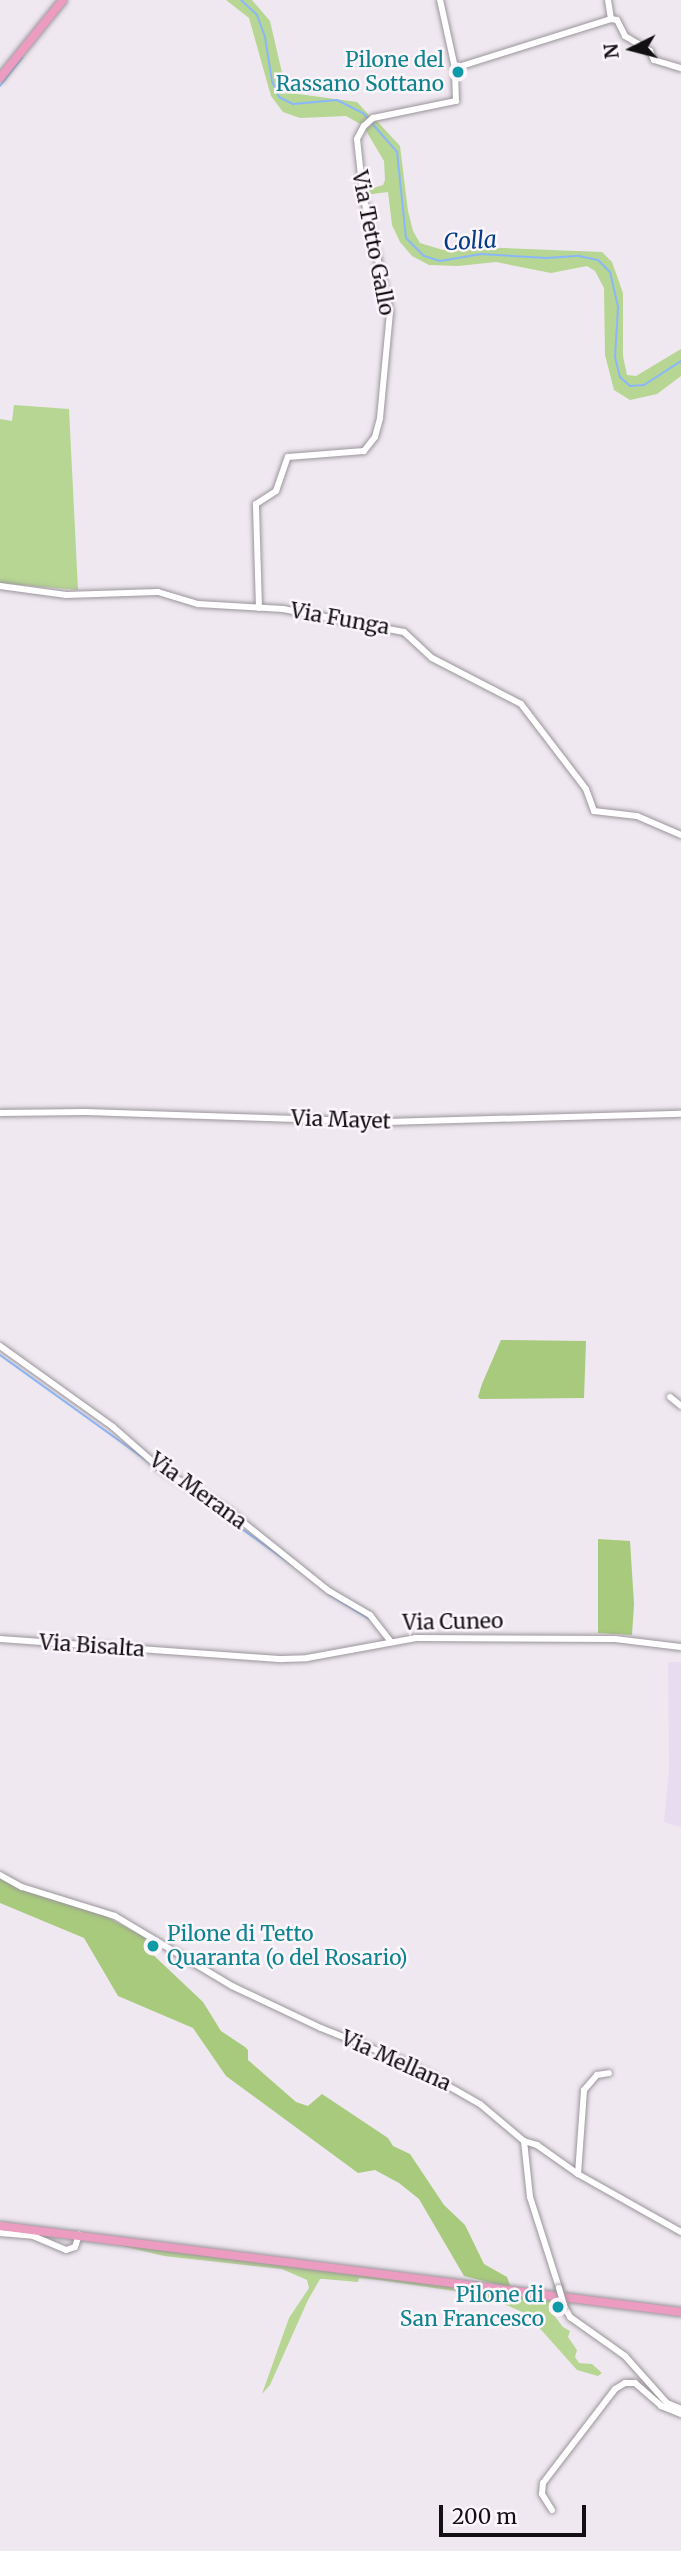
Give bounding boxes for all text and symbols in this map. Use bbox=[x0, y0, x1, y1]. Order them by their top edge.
north arrow bbox=[597, 14, 667, 84]
text: N bbox=[598, 42, 624, 60]
place label: Pilone del Rassano Sottano bbox=[276, 47, 444, 97]
marker: Pilone del Rassano Sottano bbox=[450, 64, 466, 80]
street label: Via Tetto Gallo bbox=[347, 169, 399, 317]
water label: Colla bbox=[443, 226, 497, 256]
street label: Via Funga bbox=[289, 598, 391, 640]
street label: Via Mayet bbox=[291, 1106, 391, 1134]
street label: Via Merana bbox=[144, 1447, 252, 1535]
street label: Via Cuneo bbox=[402, 1609, 504, 1635]
street label: Via Bisalta bbox=[38, 1630, 146, 1662]
place label: Pilone di Tetto Quaranta (o del Rosario) bbox=[167, 1921, 408, 1971]
marker: Pilone di Tetto Quaranta (o del Rosario) bbox=[145, 1938, 161, 1954]
street label: Via Mellana bbox=[337, 2026, 455, 2096]
place label: Pilone di San Francesco bbox=[400, 2282, 544, 2332]
marker: Pilone di San Francesco bbox=[550, 2299, 566, 2315]
scale bar bbox=[443, 2492, 590, 2536]
text: 200 m bbox=[452, 2503, 517, 2530]

